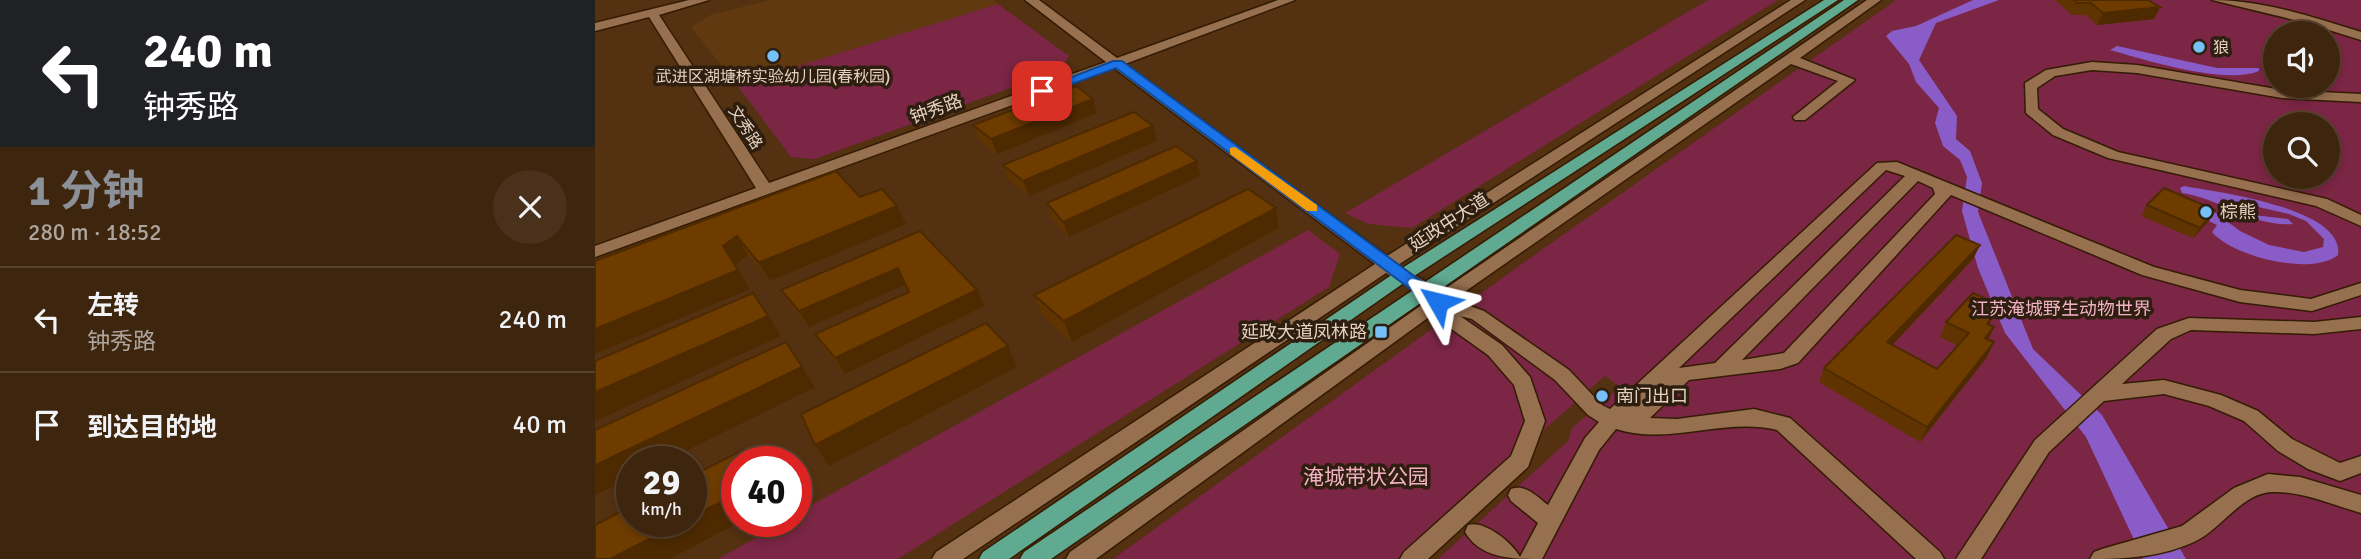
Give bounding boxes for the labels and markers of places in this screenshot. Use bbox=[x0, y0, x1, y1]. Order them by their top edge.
place label: 狼 bbox=[2213, 38, 2229, 58]
marker: 狼 bbox=[2191, 39, 2207, 55]
marker: 武进区湖塘桥实验幼儿园(春秋园) bbox=[765, 48, 781, 64]
pin bbox=[1012, 61, 1072, 121]
place label: 武进区湖塘桥实验幼儿园(春秋园) bbox=[656, 67, 890, 87]
place label: 棕熊 bbox=[2220, 201, 2256, 223]
marker: 棕熊 bbox=[2198, 204, 2214, 220]
place label: 延政大道凤林路 bbox=[1241, 321, 1367, 343]
marker: 延政大道凤林路 bbox=[1373, 324, 1389, 340]
place label: 南门出口 bbox=[1616, 385, 1688, 407]
marker: 南门出口 bbox=[1594, 388, 1610, 404]

